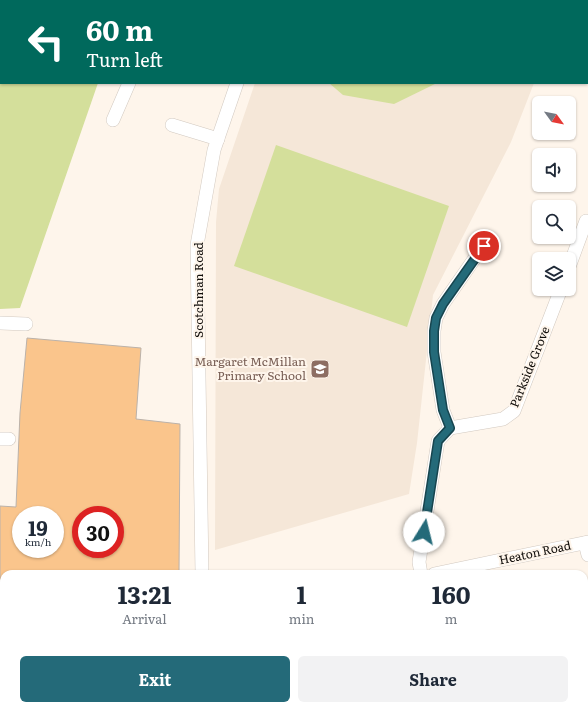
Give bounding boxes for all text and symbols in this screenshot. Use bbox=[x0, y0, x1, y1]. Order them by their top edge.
text: 60 m bbox=[86, 8, 153, 50]
icon: left bbox=[20, 16, 72, 68]
text: Turn left bbox=[86, 46, 163, 73]
north arrow bbox=[532, 96, 576, 140]
map controls bbox=[532, 96, 576, 296]
button: sound bbox=[532, 148, 576, 192]
button: search bbox=[532, 200, 576, 244]
pin bbox=[467, 229, 501, 263]
icon: arrive bbox=[473, 235, 495, 257]
street label: Scotchman Road bbox=[189, 241, 207, 338]
button: layers bbox=[532, 252, 576, 296]
street label: Parkside Grove bbox=[505, 323, 554, 410]
place label: Margaret McMillan Primary School bbox=[194, 352, 306, 384]
school or university icon: Margaret McMillan Primary School bbox=[309, 358, 331, 380]
speed limit sign: 30 bbox=[72, 506, 124, 558]
position arrow bbox=[403, 511, 445, 553]
text: 19 bbox=[28, 512, 48, 542]
text: km/h bbox=[25, 534, 51, 549]
street label: Heaton Road bbox=[497, 535, 573, 568]
text: 13:21 bbox=[117, 576, 171, 611]
text: 1 bbox=[297, 576, 307, 611]
text: 160 bbox=[432, 576, 471, 611]
text: Arrival bbox=[122, 609, 167, 628]
text: min bbox=[289, 609, 314, 628]
text: m bbox=[445, 609, 457, 628]
button: Exit bbox=[20, 656, 290, 702]
button: Share bbox=[298, 656, 568, 702]

